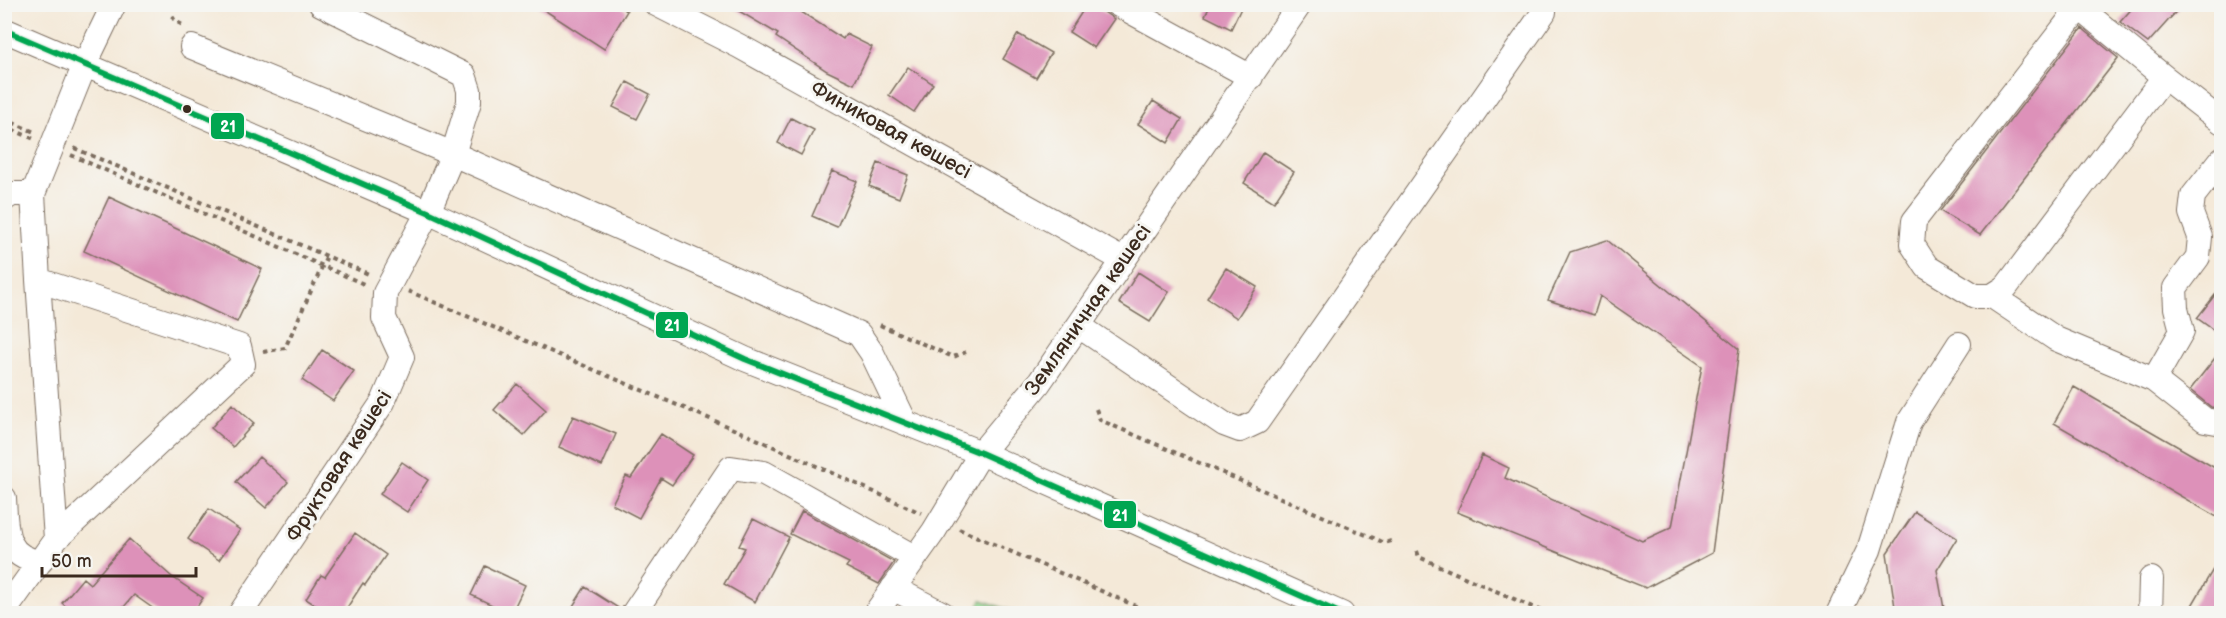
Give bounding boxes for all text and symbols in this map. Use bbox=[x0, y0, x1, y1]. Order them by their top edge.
street label: Финиковая көшесі bbox=[806, 75, 976, 185]
unlabelled marker bbox=[181, 103, 193, 115]
line badge: 21 bbox=[210, 112, 245, 140]
text: 21 bbox=[220, 118, 236, 137]
street label: Земляничная көшесі bbox=[1019, 220, 1157, 400]
line badge: 21 bbox=[655, 311, 689, 339]
text: 21 bbox=[664, 317, 680, 336]
street label: Фруктовая көшесі bbox=[281, 385, 397, 547]
line badge: 21 bbox=[1103, 500, 1137, 529]
text: 21 bbox=[1112, 507, 1128, 526]
scale bar bbox=[42, 540, 196, 578]
text: 50 m bbox=[51, 551, 92, 572]

